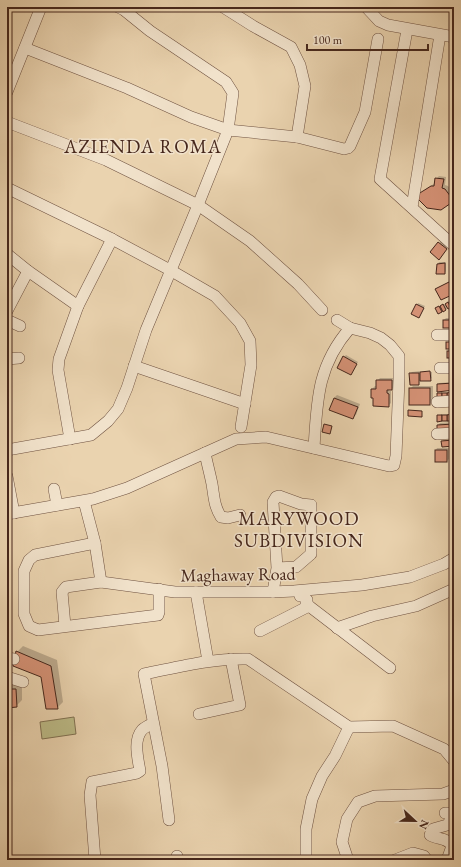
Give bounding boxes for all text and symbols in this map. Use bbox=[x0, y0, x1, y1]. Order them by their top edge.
scale bar bbox=[307, 26, 428, 52]
text: 100 m bbox=[313, 32, 343, 48]
district label: AZIENDA ROMA bbox=[63, 134, 222, 159]
district label: MARYWOOD SUBDIVISION bbox=[234, 506, 364, 553]
street label: Maghaway Road bbox=[180, 561, 297, 587]
north arrow bbox=[395, 801, 435, 841]
text: N bbox=[416, 818, 432, 832]

